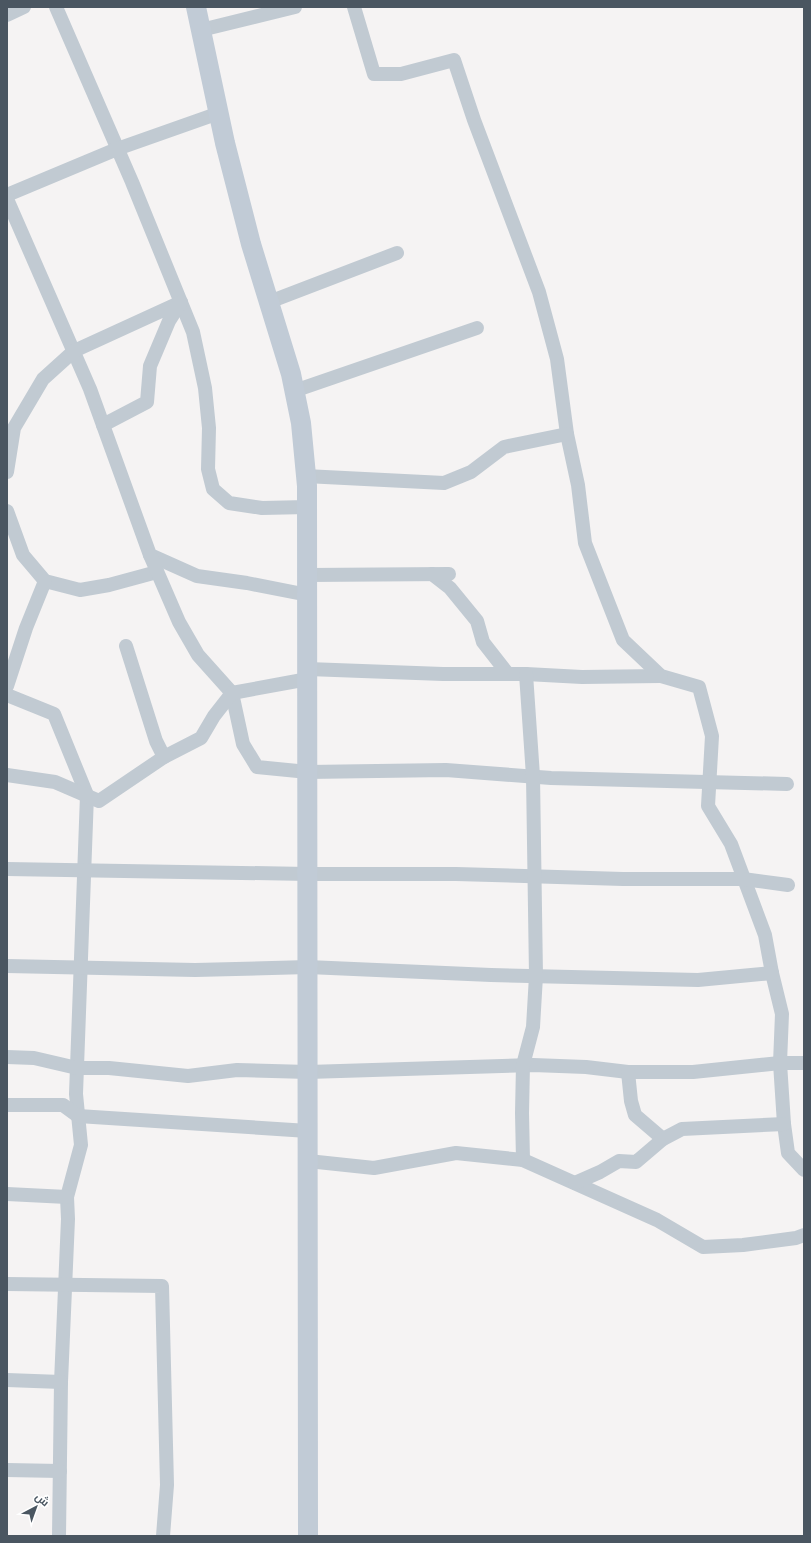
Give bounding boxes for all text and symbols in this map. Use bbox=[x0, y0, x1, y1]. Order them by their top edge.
north arrow bbox=[16, 1487, 56, 1527]
text: ش bbox=[33, 1489, 53, 1509]

